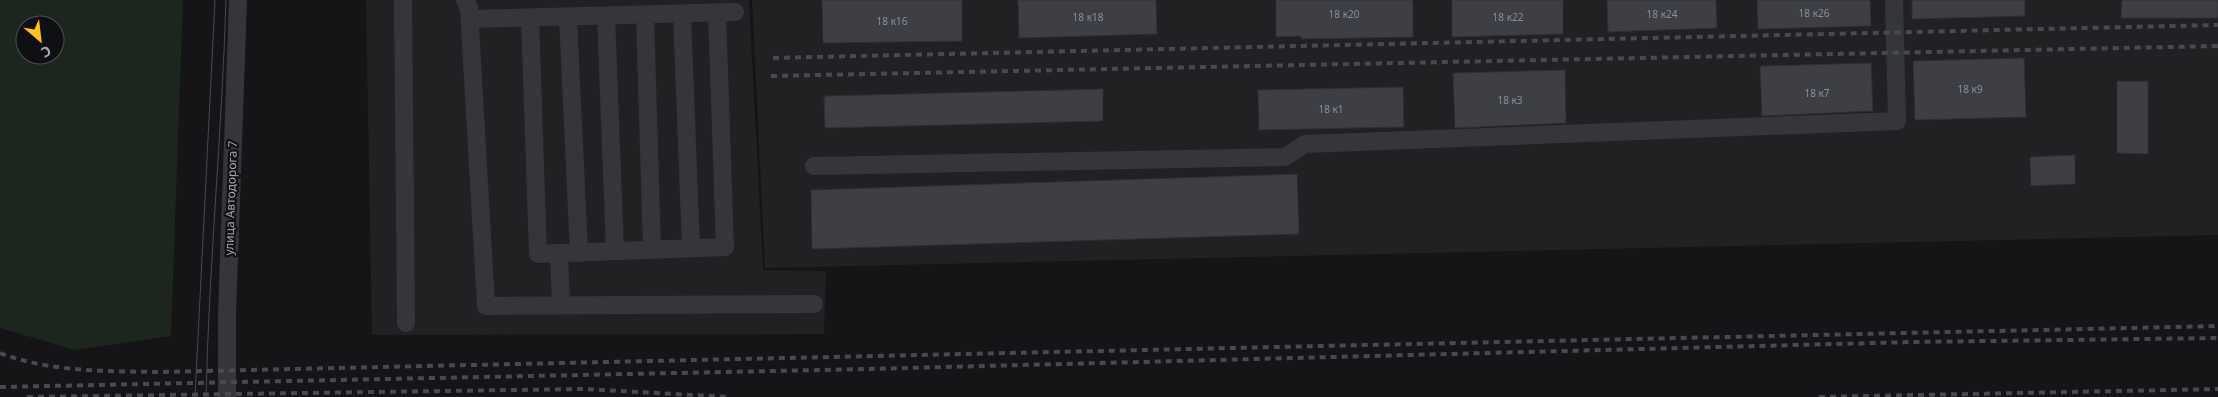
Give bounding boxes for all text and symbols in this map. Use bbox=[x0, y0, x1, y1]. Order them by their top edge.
house number: 18 к26 bbox=[1799, 6, 1830, 20]
house number: 18 к20 bbox=[1329, 7, 1360, 21]
house number: 18 к24 bbox=[1647, 7, 1678, 21]
house number: 18 к18 bbox=[1073, 10, 1104, 24]
house number: 18 к22 bbox=[1493, 10, 1524, 24]
house number: 18 к16 bbox=[877, 14, 908, 28]
north arrow bbox=[15, 15, 65, 65]
text: С bbox=[38, 41, 55, 62]
house number: 18 к9 bbox=[1957, 82, 1983, 96]
house number: 18 к7 bbox=[1804, 86, 1830, 100]
house number: 18 к3 bbox=[1497, 93, 1523, 107]
house number: 18 к1 bbox=[1318, 102, 1344, 116]
street label: улица Автодорога 7 bbox=[220, 140, 241, 256]

